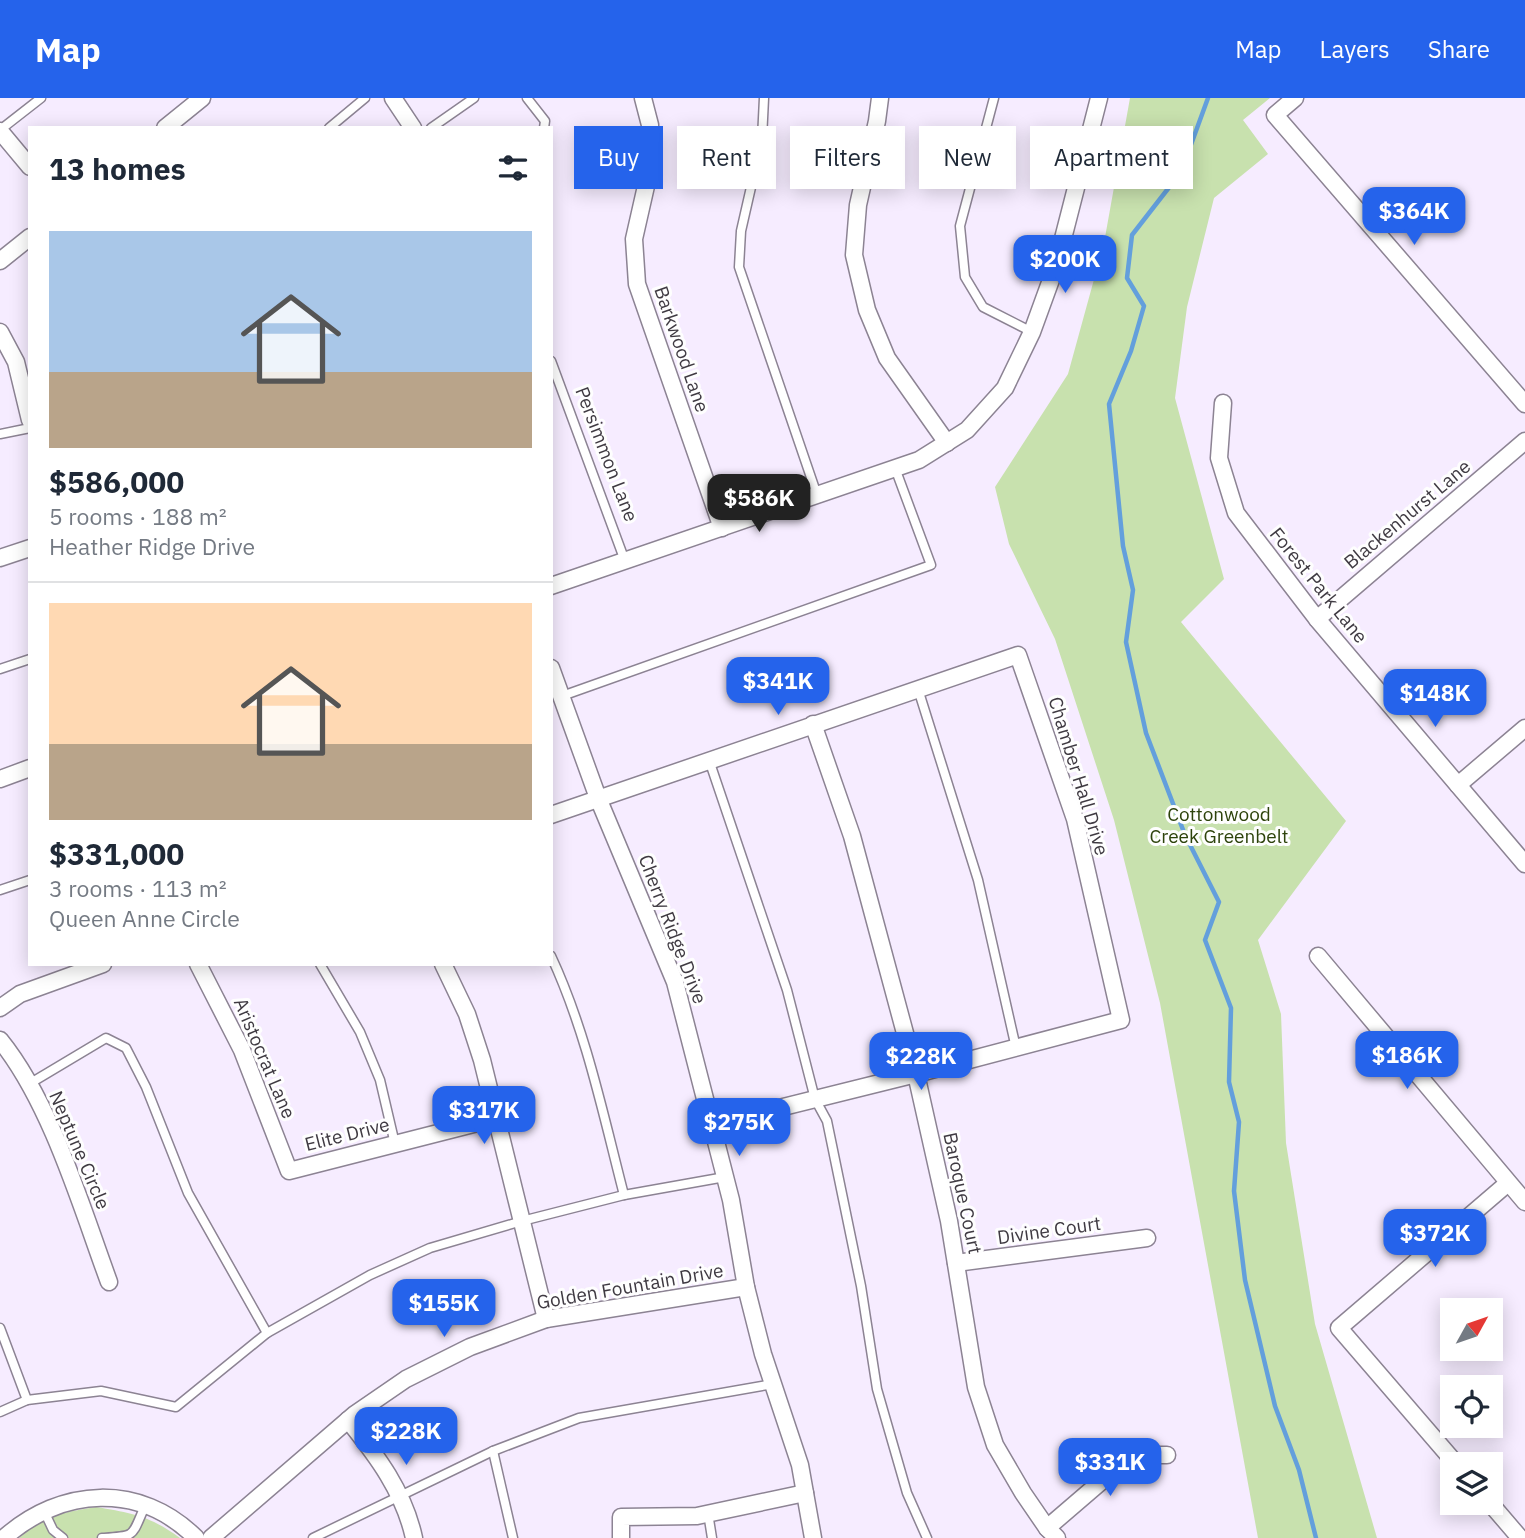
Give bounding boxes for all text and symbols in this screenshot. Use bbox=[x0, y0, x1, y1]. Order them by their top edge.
text: Map bbox=[35, 28, 101, 71]
text: Map bbox=[1235, 33, 1282, 65]
text: Layers bbox=[1320, 33, 1390, 65]
text: Share bbox=[1428, 33, 1490, 65]
chip: Buy bbox=[574, 126, 663, 189]
chip: Rent bbox=[677, 126, 776, 189]
chip: Filters bbox=[790, 126, 905, 189]
chip: New bbox=[919, 126, 1016, 189]
chip: Apartment bbox=[1030, 126, 1193, 189]
text: 13 homes bbox=[49, 149, 186, 188]
icon: filters bbox=[494, 149, 532, 187]
pin: $364K bbox=[1365, 188, 1463, 247]
text: $364K bbox=[1378, 195, 1450, 225]
pin: $200K bbox=[1016, 236, 1114, 295]
text: $200K bbox=[1029, 243, 1101, 273]
icon: home bbox=[228, 276, 354, 402]
street label: Barkwood Lane bbox=[649, 283, 715, 415]
street label: Persimmon Lane bbox=[570, 383, 644, 525]
street label: Blackenhurst Lane bbox=[1339, 454, 1475, 574]
text: $586,000 bbox=[49, 462, 184, 501]
pin: $586K bbox=[710, 474, 808, 534]
text: $586K bbox=[723, 482, 795, 512]
text: 5 rooms · 188 m² bbox=[49, 501, 227, 531]
street label: Forest Park Lane bbox=[1265, 522, 1373, 648]
text: Heather Ridge Drive bbox=[49, 531, 255, 561]
icon: home bbox=[228, 648, 354, 774]
pin: $341K bbox=[729, 658, 827, 717]
text: $341K bbox=[742, 665, 814, 695]
pin: $148K bbox=[1386, 670, 1484, 729]
text: $148K bbox=[1399, 677, 1471, 707]
street label: Chamber Hall Drive bbox=[1043, 694, 1115, 858]
park label: Cottonwood Creek Greenbelt bbox=[1150, 802, 1288, 848]
text: $331,000 bbox=[49, 834, 184, 873]
street label: Cherry Ridge Drive bbox=[633, 851, 713, 1007]
text: 3 rooms · 113 m² bbox=[49, 873, 227, 903]
text: Queen Anne Circle bbox=[49, 903, 240, 933]
street label: Aristocrat Lane bbox=[229, 994, 301, 1122]
pin: $228K bbox=[872, 1032, 970, 1092]
pin: $186K bbox=[1358, 1032, 1456, 1091]
text: $186K bbox=[1371, 1039, 1443, 1069]
text: $228K bbox=[885, 1040, 957, 1070]
pin: $317K bbox=[435, 1086, 533, 1146]
street label: Neptune Circle bbox=[44, 1087, 116, 1213]
text: $317K bbox=[448, 1094, 520, 1124]
pin: $275K bbox=[690, 1098, 788, 1158]
text: $275K bbox=[703, 1106, 775, 1136]
street label: Elite Drive bbox=[302, 1112, 392, 1156]
street label: Baroque Court bbox=[938, 1130, 988, 1256]
pin: $372K bbox=[1386, 1210, 1484, 1269]
street label: Divine Court bbox=[996, 1211, 1102, 1249]
text: $372K bbox=[1399, 1217, 1471, 1247]
street label: Golden Fountain Drive bbox=[535, 1258, 725, 1314]
pin: $155K bbox=[395, 1280, 493, 1339]
text: $155K bbox=[408, 1287, 480, 1317]
north arrow bbox=[1440, 1298, 1503, 1362]
map controls bbox=[1440, 1298, 1503, 1515]
button: locate bbox=[1440, 1375, 1503, 1438]
pin: $228K bbox=[357, 1408, 455, 1467]
text: $228K bbox=[370, 1415, 442, 1445]
pin: $331K bbox=[1061, 1438, 1159, 1498]
text: $331K bbox=[1074, 1446, 1146, 1476]
button: layers bbox=[1440, 1452, 1503, 1515]

